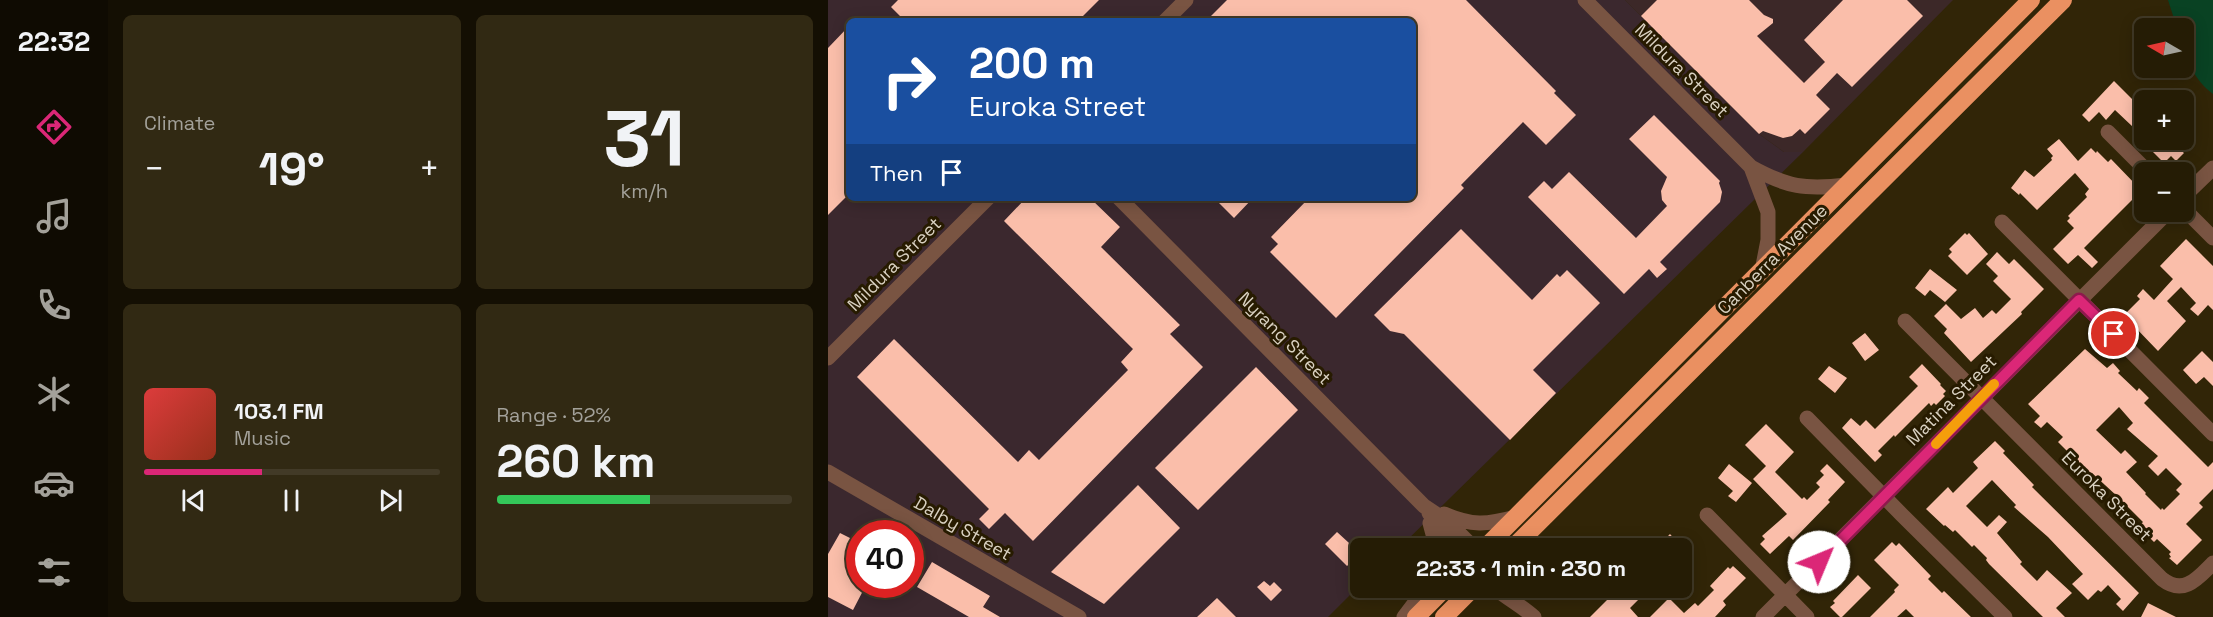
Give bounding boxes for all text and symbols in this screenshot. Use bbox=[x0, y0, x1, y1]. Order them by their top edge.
street label: Mildura Street bbox=[1630, 18, 1734, 122]
north arrow bbox=[2134, 18, 2194, 78]
map controls bbox=[2134, 18, 2194, 222]
text: 22:32 bbox=[18, 24, 90, 59]
text: 200 m bbox=[969, 37, 1095, 90]
icon: right bbox=[870, 42, 948, 120]
text: 31 bbox=[604, 89, 685, 189]
text: Euroka Street bbox=[969, 89, 1146, 124]
button: + bbox=[2134, 90, 2194, 150]
icon: directions bbox=[33, 106, 75, 148]
text: Climate bbox=[144, 110, 215, 136]
text: 19° bbox=[259, 141, 325, 198]
text: − bbox=[144, 148, 164, 190]
text: + bbox=[419, 148, 439, 190]
icon: arrive bbox=[935, 156, 968, 189]
text: Then bbox=[870, 159, 923, 187]
button: − bbox=[2134, 162, 2194, 222]
text: km/h bbox=[620, 178, 668, 204]
icon: music bbox=[33, 195, 75, 237]
street label: Canberra Avenue bbox=[1712, 199, 1832, 319]
street label: Mildura Street bbox=[842, 212, 946, 316]
icon: phone bbox=[33, 284, 75, 326]
street label: Nyrang Street bbox=[1234, 287, 1336, 389]
pin bbox=[2088, 308, 2139, 359]
icon: arrive bbox=[2097, 317, 2130, 350]
street label: Matina Street bbox=[1901, 350, 2001, 450]
icon: climate bbox=[33, 373, 75, 415]
text: 103.1 FM bbox=[234, 397, 324, 425]
text: Range · 52% bbox=[497, 402, 611, 428]
text: Music bbox=[234, 425, 291, 451]
text: 260 km bbox=[497, 433, 655, 490]
street label: Euroka Street bbox=[2057, 446, 2157, 546]
icon: car bbox=[33, 462, 75, 504]
icon: previous bbox=[177, 484, 210, 517]
icon: pause bbox=[275, 484, 308, 517]
icon: next bbox=[374, 484, 407, 517]
street label: Dalby Street bbox=[910, 491, 1016, 565]
speed limit sign: 40 bbox=[846, 520, 924, 598]
position arrow bbox=[1787, 530, 1851, 594]
icon: filters bbox=[33, 551, 75, 593]
text: 22:33 · 1 min · 230 m bbox=[1416, 554, 1626, 582]

